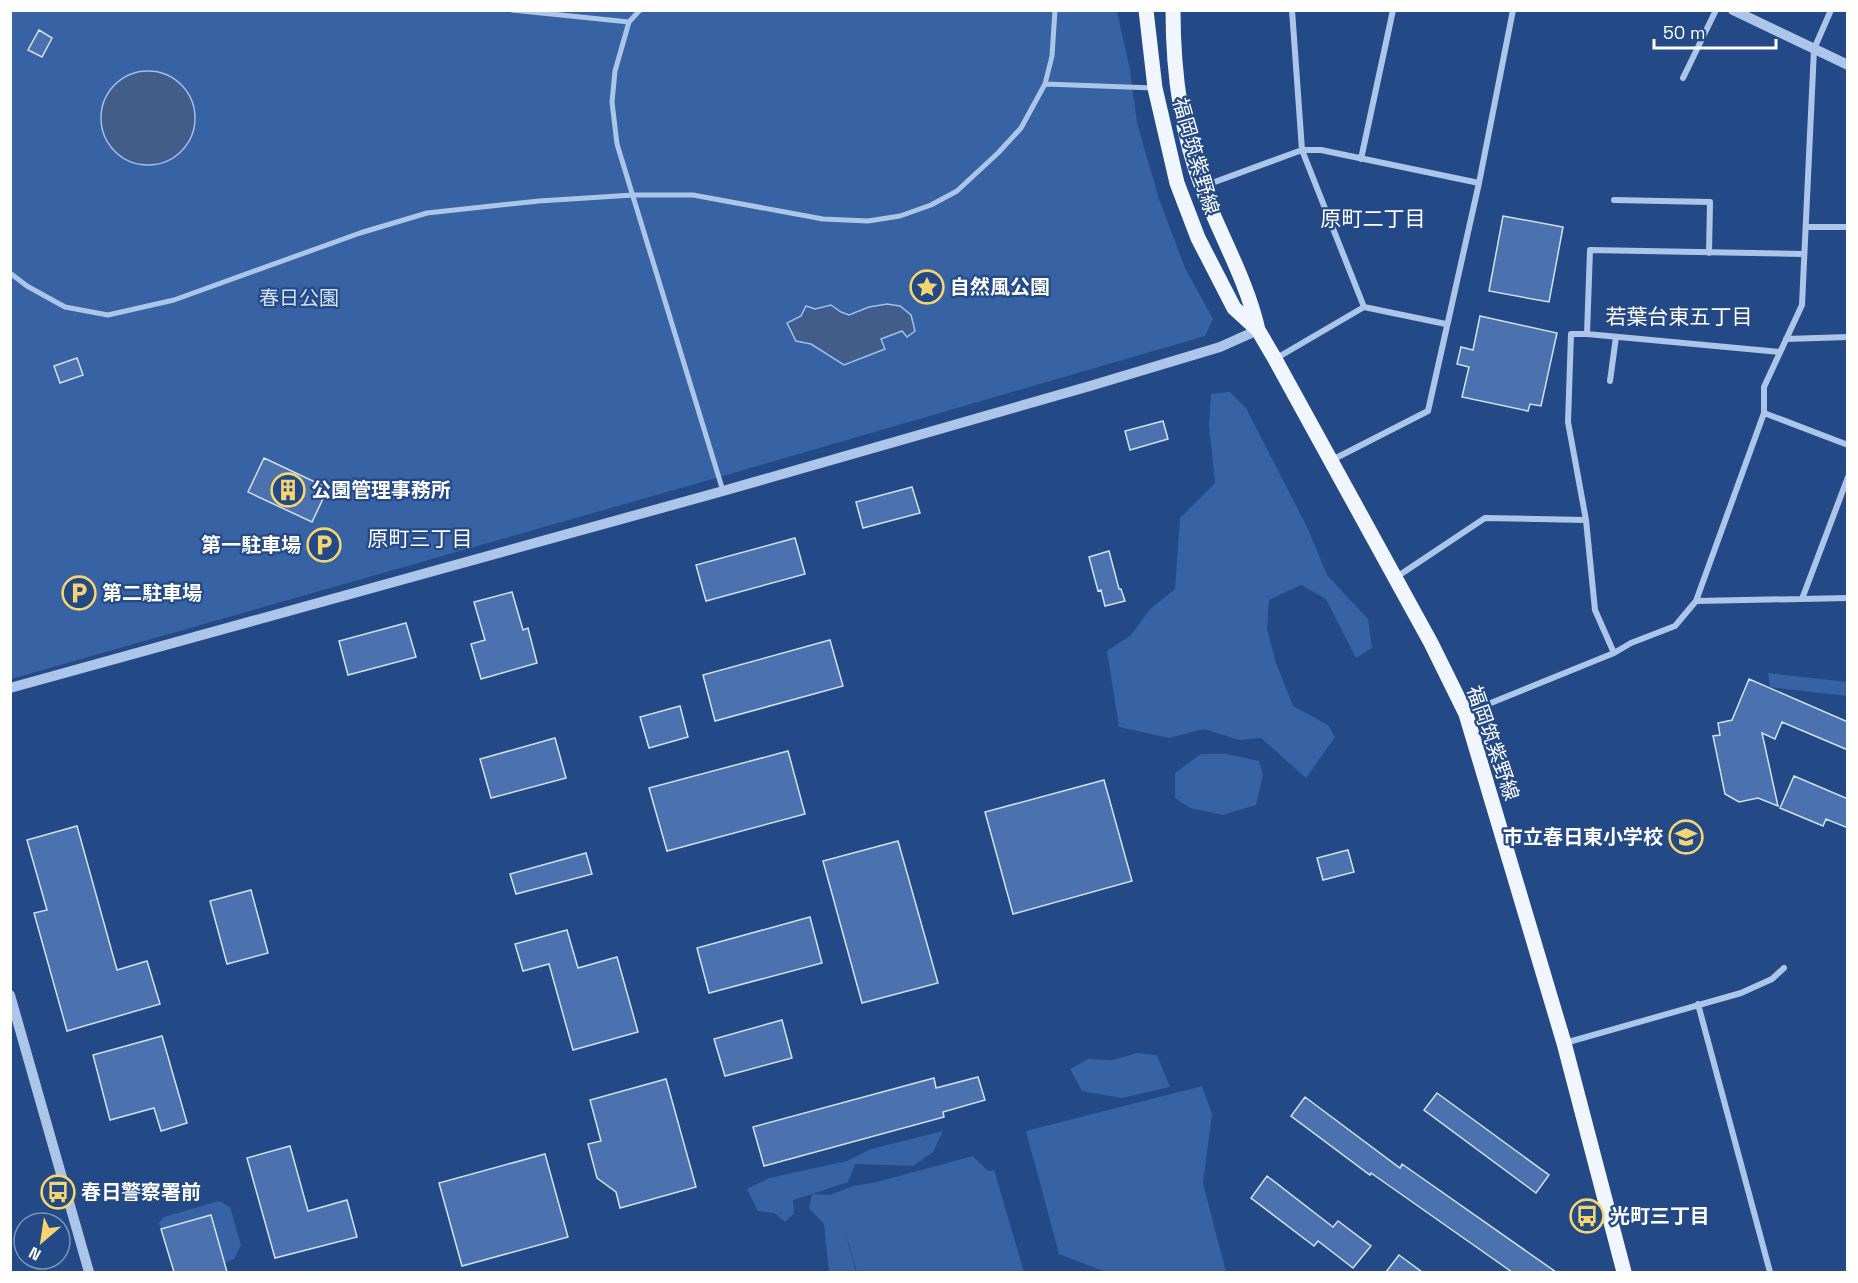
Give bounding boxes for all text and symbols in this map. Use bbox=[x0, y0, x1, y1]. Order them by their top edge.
scale bar bbox=[1654, 12, 1776, 50]
text: 50 m bbox=[1663, 21, 1705, 44]
street label: 福岡筑紫野線 bbox=[1167, 95, 1225, 217]
district label: 原町二丁目 bbox=[1321, 205, 1426, 232]
place icon: 自然風公園 bbox=[909, 269, 945, 305]
place label: 自然風公園 bbox=[950, 274, 1050, 300]
park label: 春日公園 bbox=[259, 285, 339, 311]
district label: 若葉台東五丁目 bbox=[1606, 303, 1753, 330]
building icon: 公園管理事務所 bbox=[270, 472, 306, 508]
place label: 公園管理事務所 bbox=[311, 477, 451, 503]
district label: 原町三丁目 bbox=[368, 525, 473, 552]
parking icon: 第一駐車場 bbox=[306, 527, 342, 563]
place label: 第一駐車場 bbox=[201, 532, 301, 558]
parking icon: 第二駐車場 bbox=[61, 575, 97, 611]
place label: 第二駐車場 bbox=[102, 580, 202, 606]
street label: 福岡筑紫野線 bbox=[1461, 682, 1525, 804]
school or university icon: 市立春日東小学校 bbox=[1668, 819, 1704, 855]
place label: 市立春日東小学校 bbox=[1503, 824, 1663, 850]
bus stop icon: 春日警察署前 bbox=[40, 1174, 76, 1210]
place label: 春日警察署前 bbox=[81, 1179, 201, 1205]
bus stop icon: 光町三丁目 bbox=[1569, 1198, 1605, 1234]
place label: 光町三丁目 bbox=[1610, 1203, 1710, 1229]
north arrow bbox=[12, 1211, 72, 1271]
text: N bbox=[25, 1242, 45, 1265]

